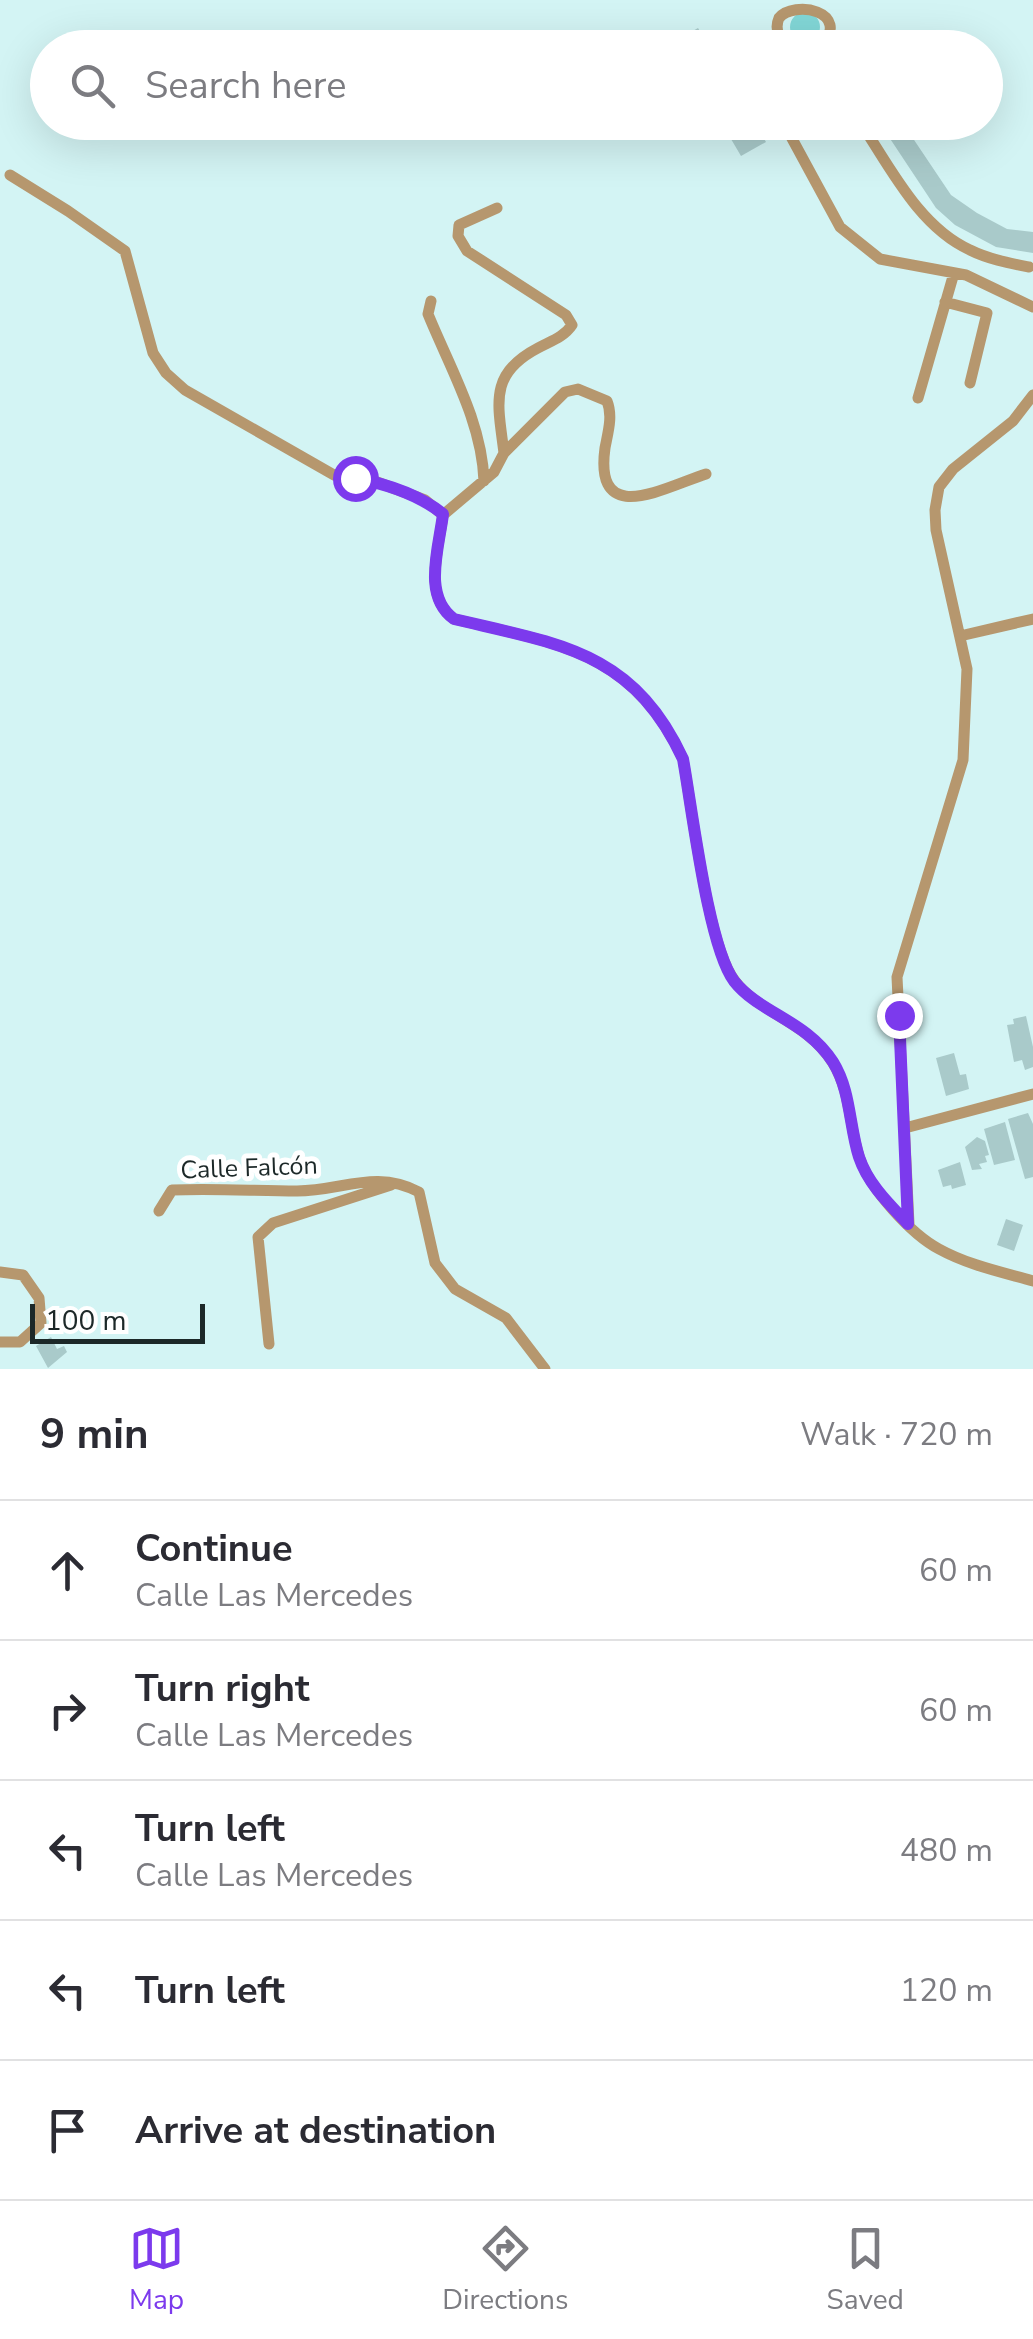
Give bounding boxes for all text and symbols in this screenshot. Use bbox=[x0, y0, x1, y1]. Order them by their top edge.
search box bbox=[30, 30, 1003, 140]
icon: search bbox=[65, 58, 120, 113]
text: Search here bbox=[145, 60, 346, 111]
route start bbox=[333, 456, 379, 502]
route end bbox=[877, 993, 923, 1039]
street label: Calle Falcón bbox=[180, 1149, 318, 1187]
scale bar bbox=[30, 1299, 205, 1344]
text: 100 m bbox=[45, 1302, 127, 1340]
text: 9 min bbox=[40, 1406, 149, 1463]
text: Walk · 720 m bbox=[800, 1413, 993, 1456]
text: Continue bbox=[135, 1523, 293, 1574]
icon: ahead bbox=[40, 1543, 95, 1598]
text: 60 m bbox=[919, 1549, 993, 1592]
text: Calle Las Mercedes bbox=[135, 1574, 413, 1617]
text: Turn right bbox=[135, 1663, 310, 1714]
icon: right bbox=[40, 1683, 95, 1738]
text: 60 m bbox=[919, 1689, 993, 1732]
text: Calle Las Mercedes bbox=[135, 1714, 413, 1757]
text: Turn left bbox=[135, 1803, 285, 1854]
icon: left bbox=[40, 1823, 95, 1878]
text: 480 m bbox=[900, 1829, 993, 1872]
text: Calle Las Mercedes bbox=[135, 1854, 413, 1897]
icon: left bbox=[40, 1963, 95, 2018]
text: Turn left bbox=[135, 1965, 285, 2016]
text: 120 m bbox=[900, 1969, 993, 2012]
icon: arrive bbox=[40, 2103, 95, 2158]
text: Arrive at destination bbox=[135, 2105, 496, 2156]
tab: Map bbox=[129, 2221, 184, 2319]
tab: Directions bbox=[442, 2221, 568, 2319]
tab: Saved bbox=[827, 2221, 904, 2319]

